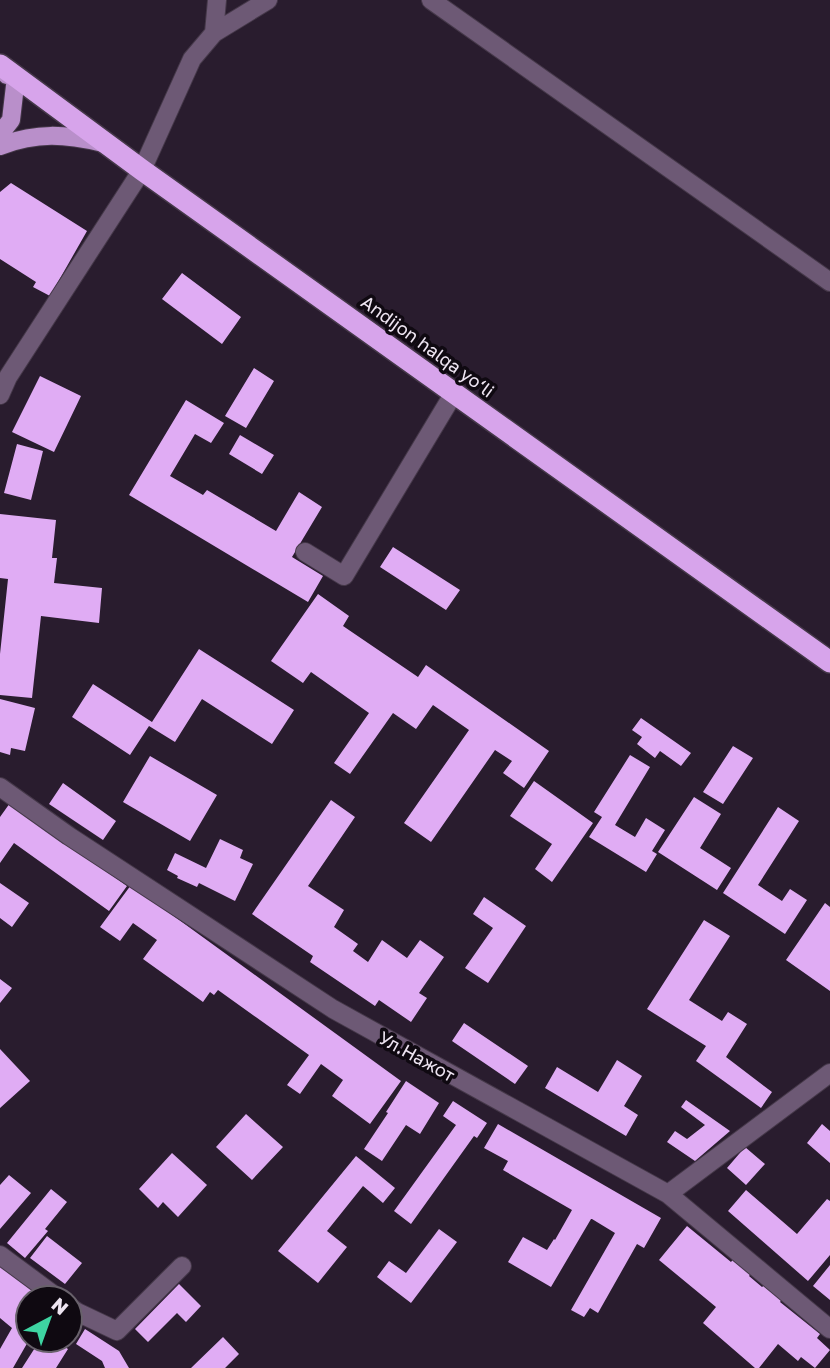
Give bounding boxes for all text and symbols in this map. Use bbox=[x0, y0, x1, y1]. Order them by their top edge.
street label: Andijon halqa yo‘li bbox=[357, 290, 499, 402]
street label: Ул.Нажот bbox=[375, 1026, 459, 1086]
north arrow bbox=[14, 1284, 84, 1354]
text: N bbox=[47, 1292, 73, 1319]

